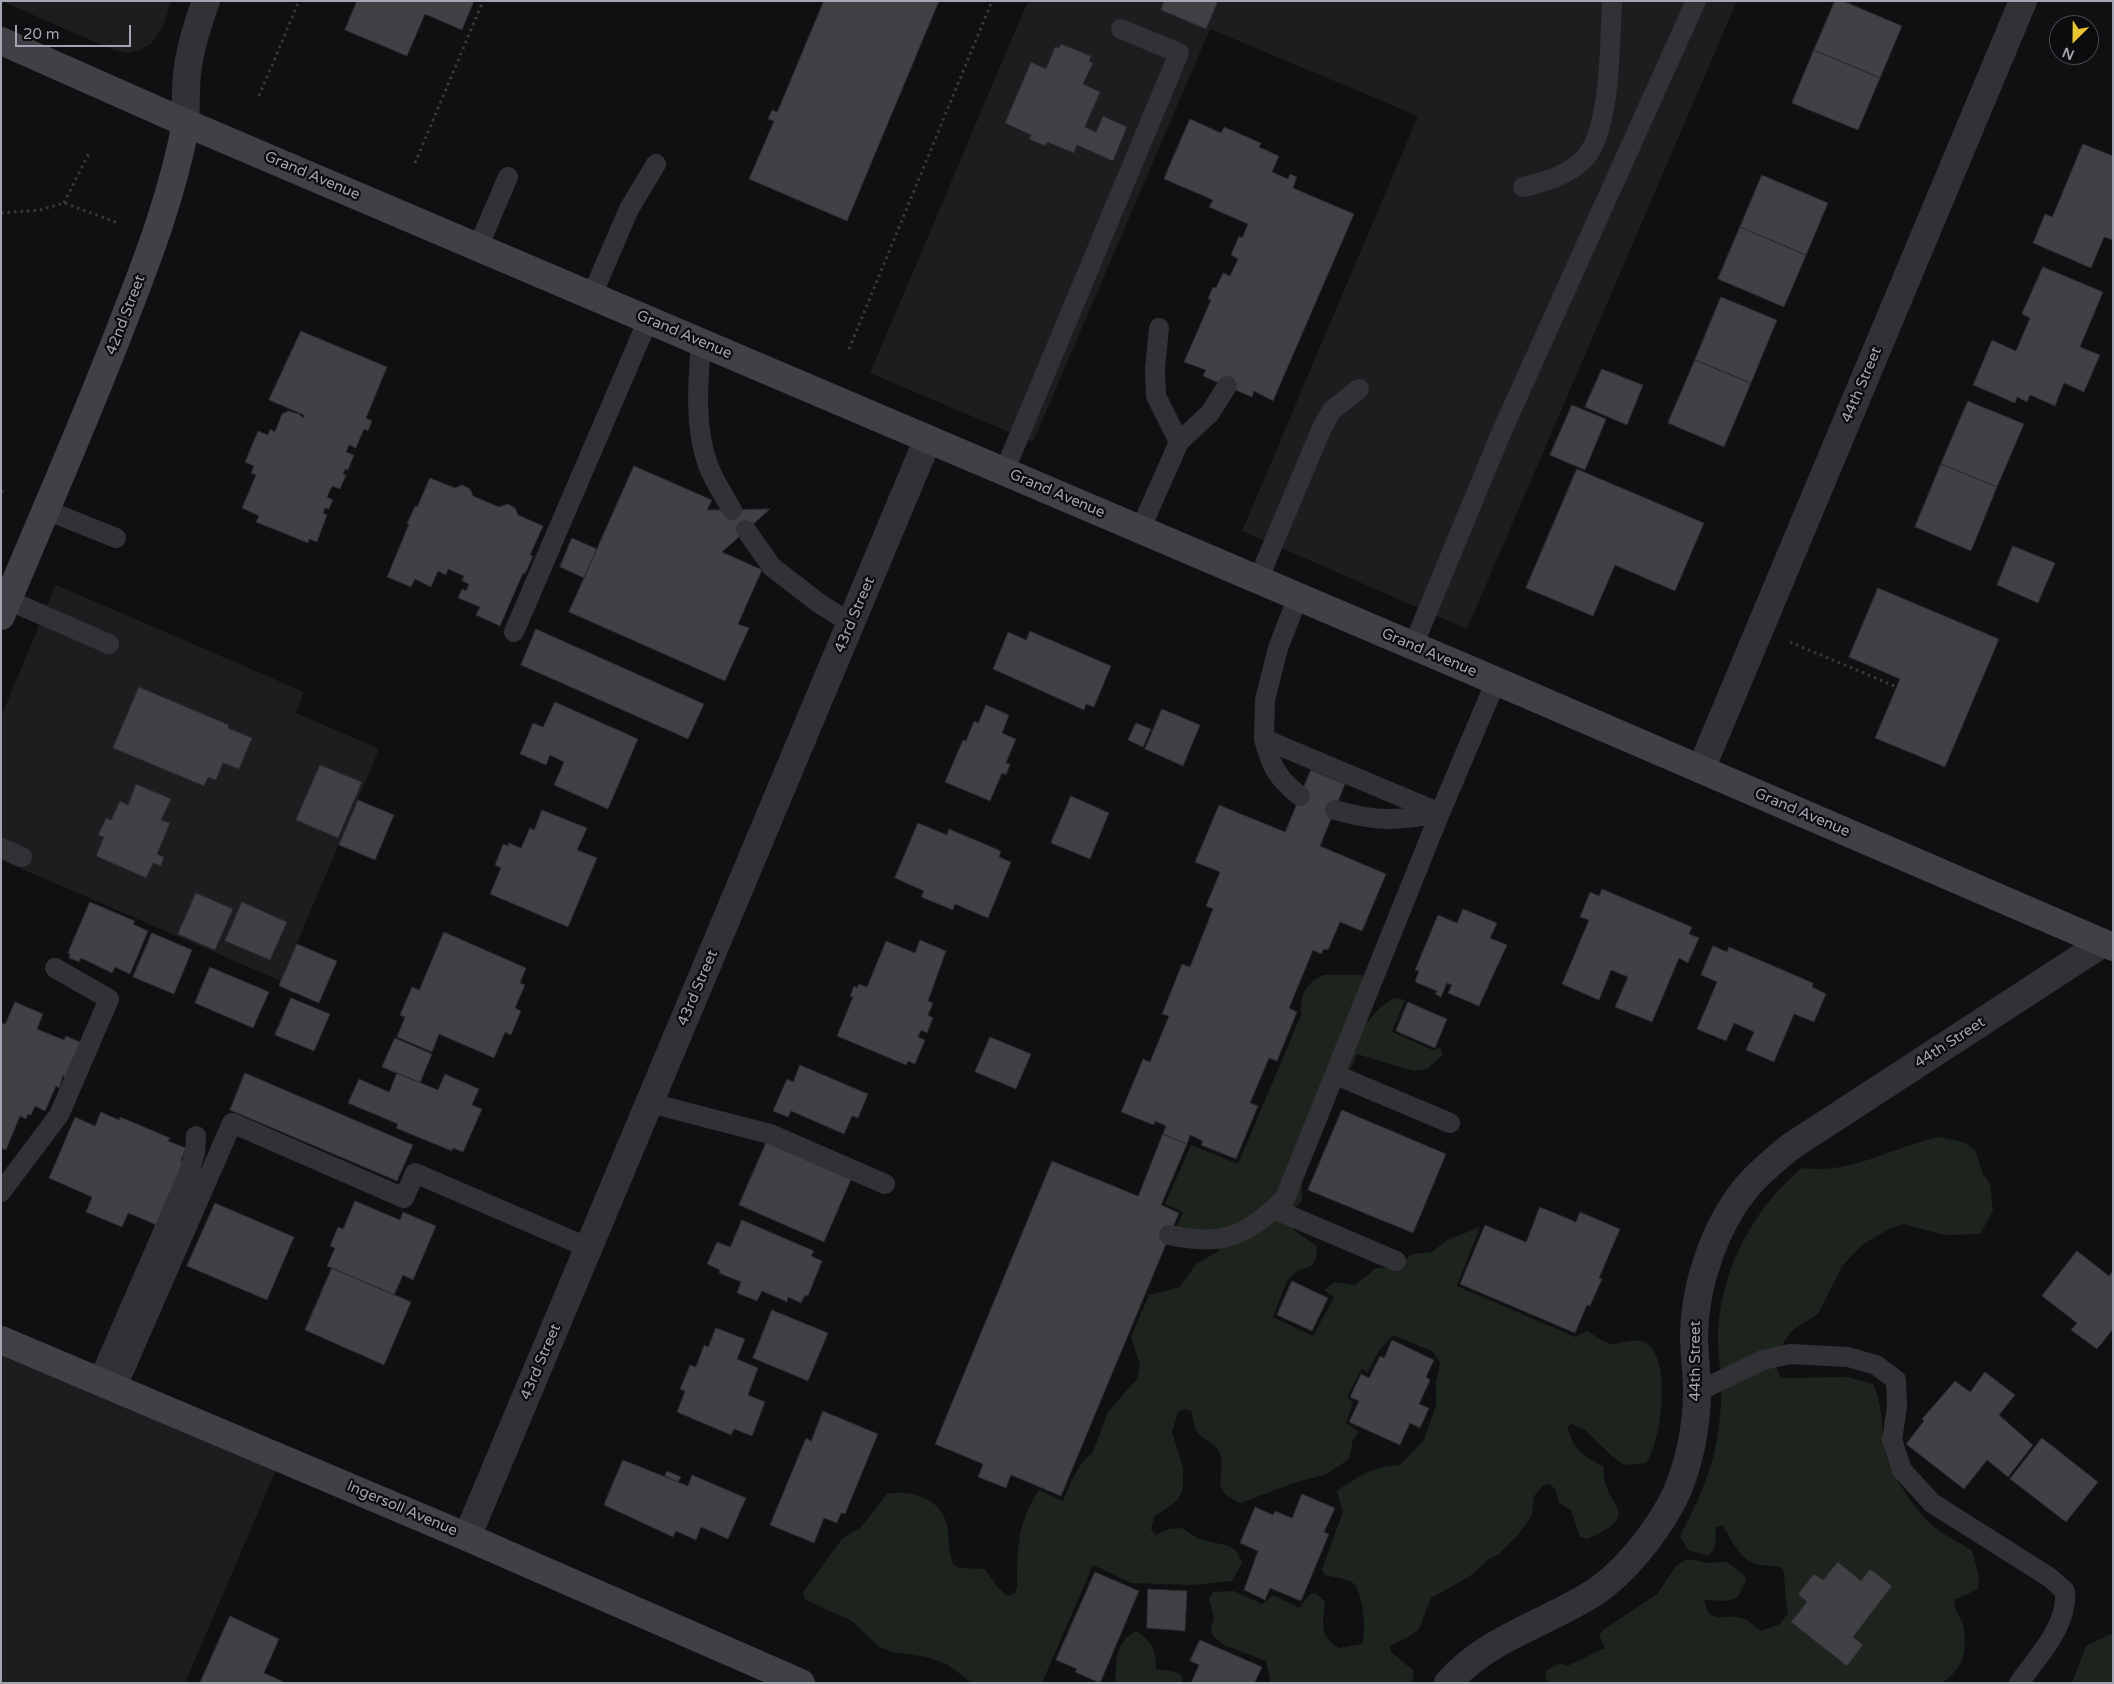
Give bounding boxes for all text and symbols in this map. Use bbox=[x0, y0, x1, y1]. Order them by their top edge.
scale bar bbox=[18, 15, 134, 47]
north arrow bbox=[2049, 15, 2099, 65]
text: 20 m bbox=[23, 25, 60, 43]
text: N bbox=[2060, 43, 2077, 63]
street label: Grand Avenue bbox=[262, 148, 362, 204]
street label: 42nd Street bbox=[103, 272, 149, 358]
street label: Grand Avenue bbox=[634, 307, 734, 363]
street label: 44th Street bbox=[1838, 344, 1886, 426]
street label: Grand Avenue bbox=[1007, 466, 1107, 522]
street label: 43rd Street bbox=[831, 574, 879, 656]
street label: Grand Avenue bbox=[1379, 625, 1479, 681]
street label: Grand Avenue bbox=[1752, 785, 1852, 841]
street label: 43rd Street bbox=[674, 947, 722, 1029]
street label: 44th Street bbox=[1911, 1014, 1989, 1072]
street label: 43rd Street bbox=[517, 1321, 565, 1403]
street label: 44th Street bbox=[1687, 1321, 1705, 1401]
street label: Ingersoll Avenue bbox=[344, 1478, 460, 1540]

